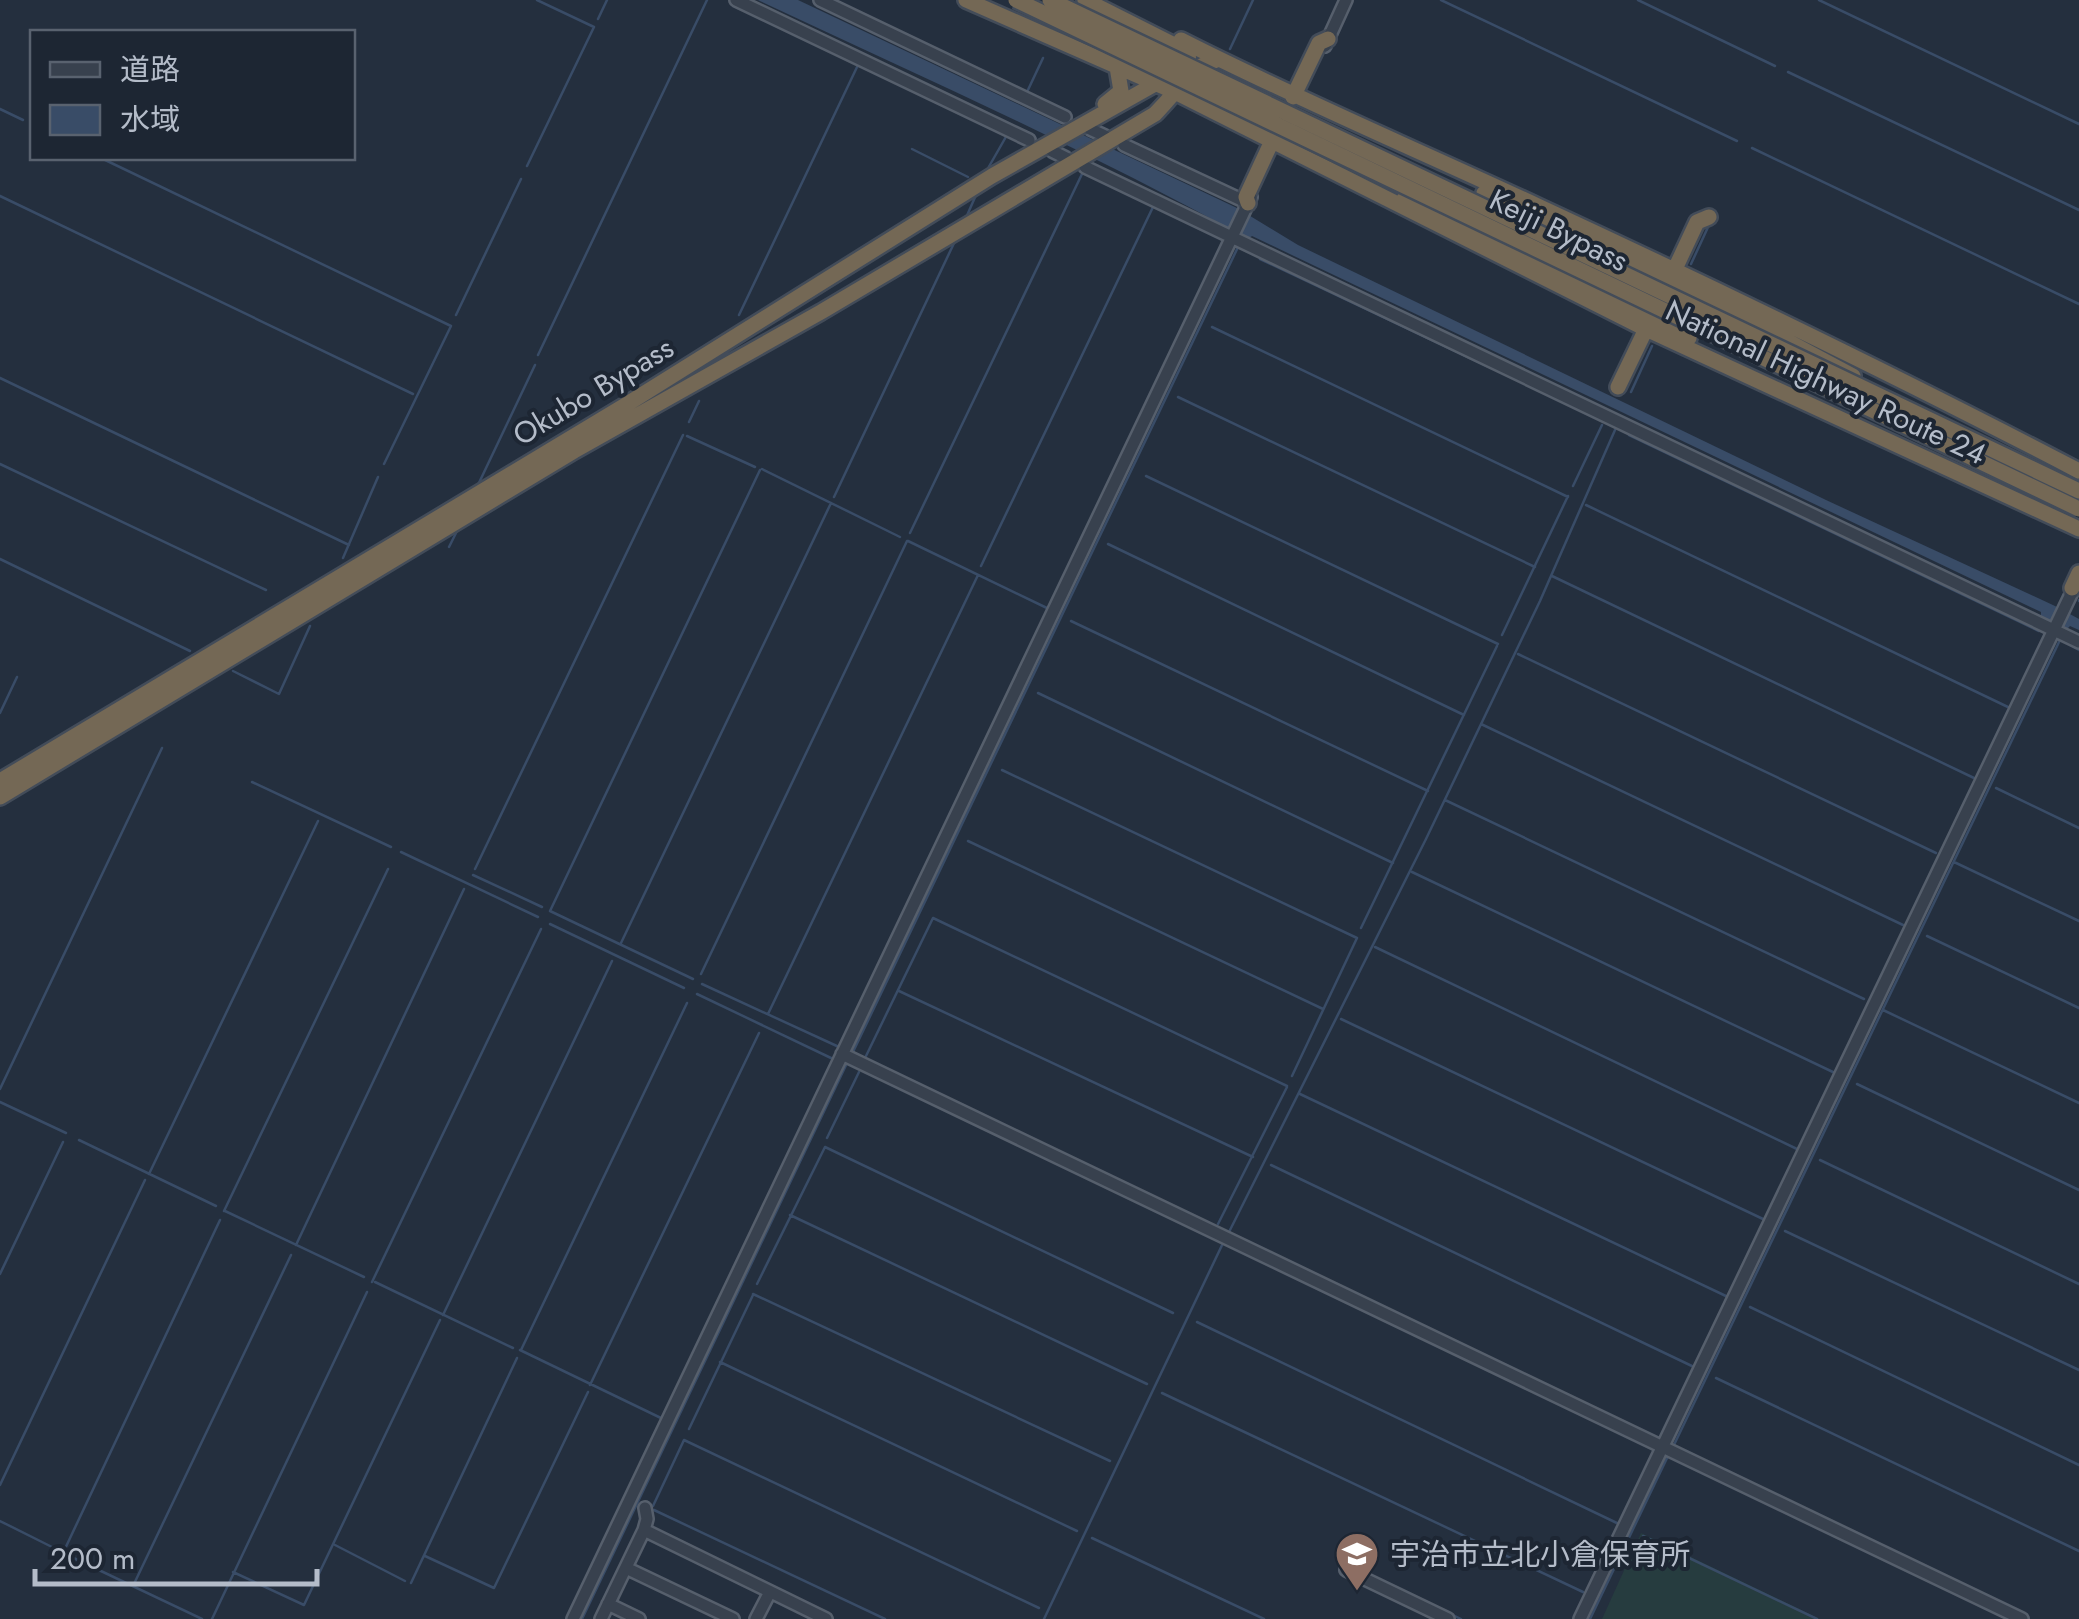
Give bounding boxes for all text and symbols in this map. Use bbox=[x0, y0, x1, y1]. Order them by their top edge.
legend bbox=[30, 30, 355, 160]
text: 道路 bbox=[120, 48, 180, 91]
text: 水域 bbox=[120, 98, 180, 141]
street label: Keiji Bypass bbox=[1483, 178, 1635, 282]
street label: National Highway Route 24 bbox=[1659, 289, 1993, 475]
street label: Okubo Bypass bbox=[505, 326, 681, 456]
scale bar bbox=[35, 1524, 318, 1586]
school or university icon: 宇治市立北小倉保育所 bbox=[1334, 1531, 1380, 1592]
place label: 宇治市立北小倉保育所 bbox=[1390, 1533, 1690, 1576]
text: 200 m bbox=[50, 1537, 135, 1580]

